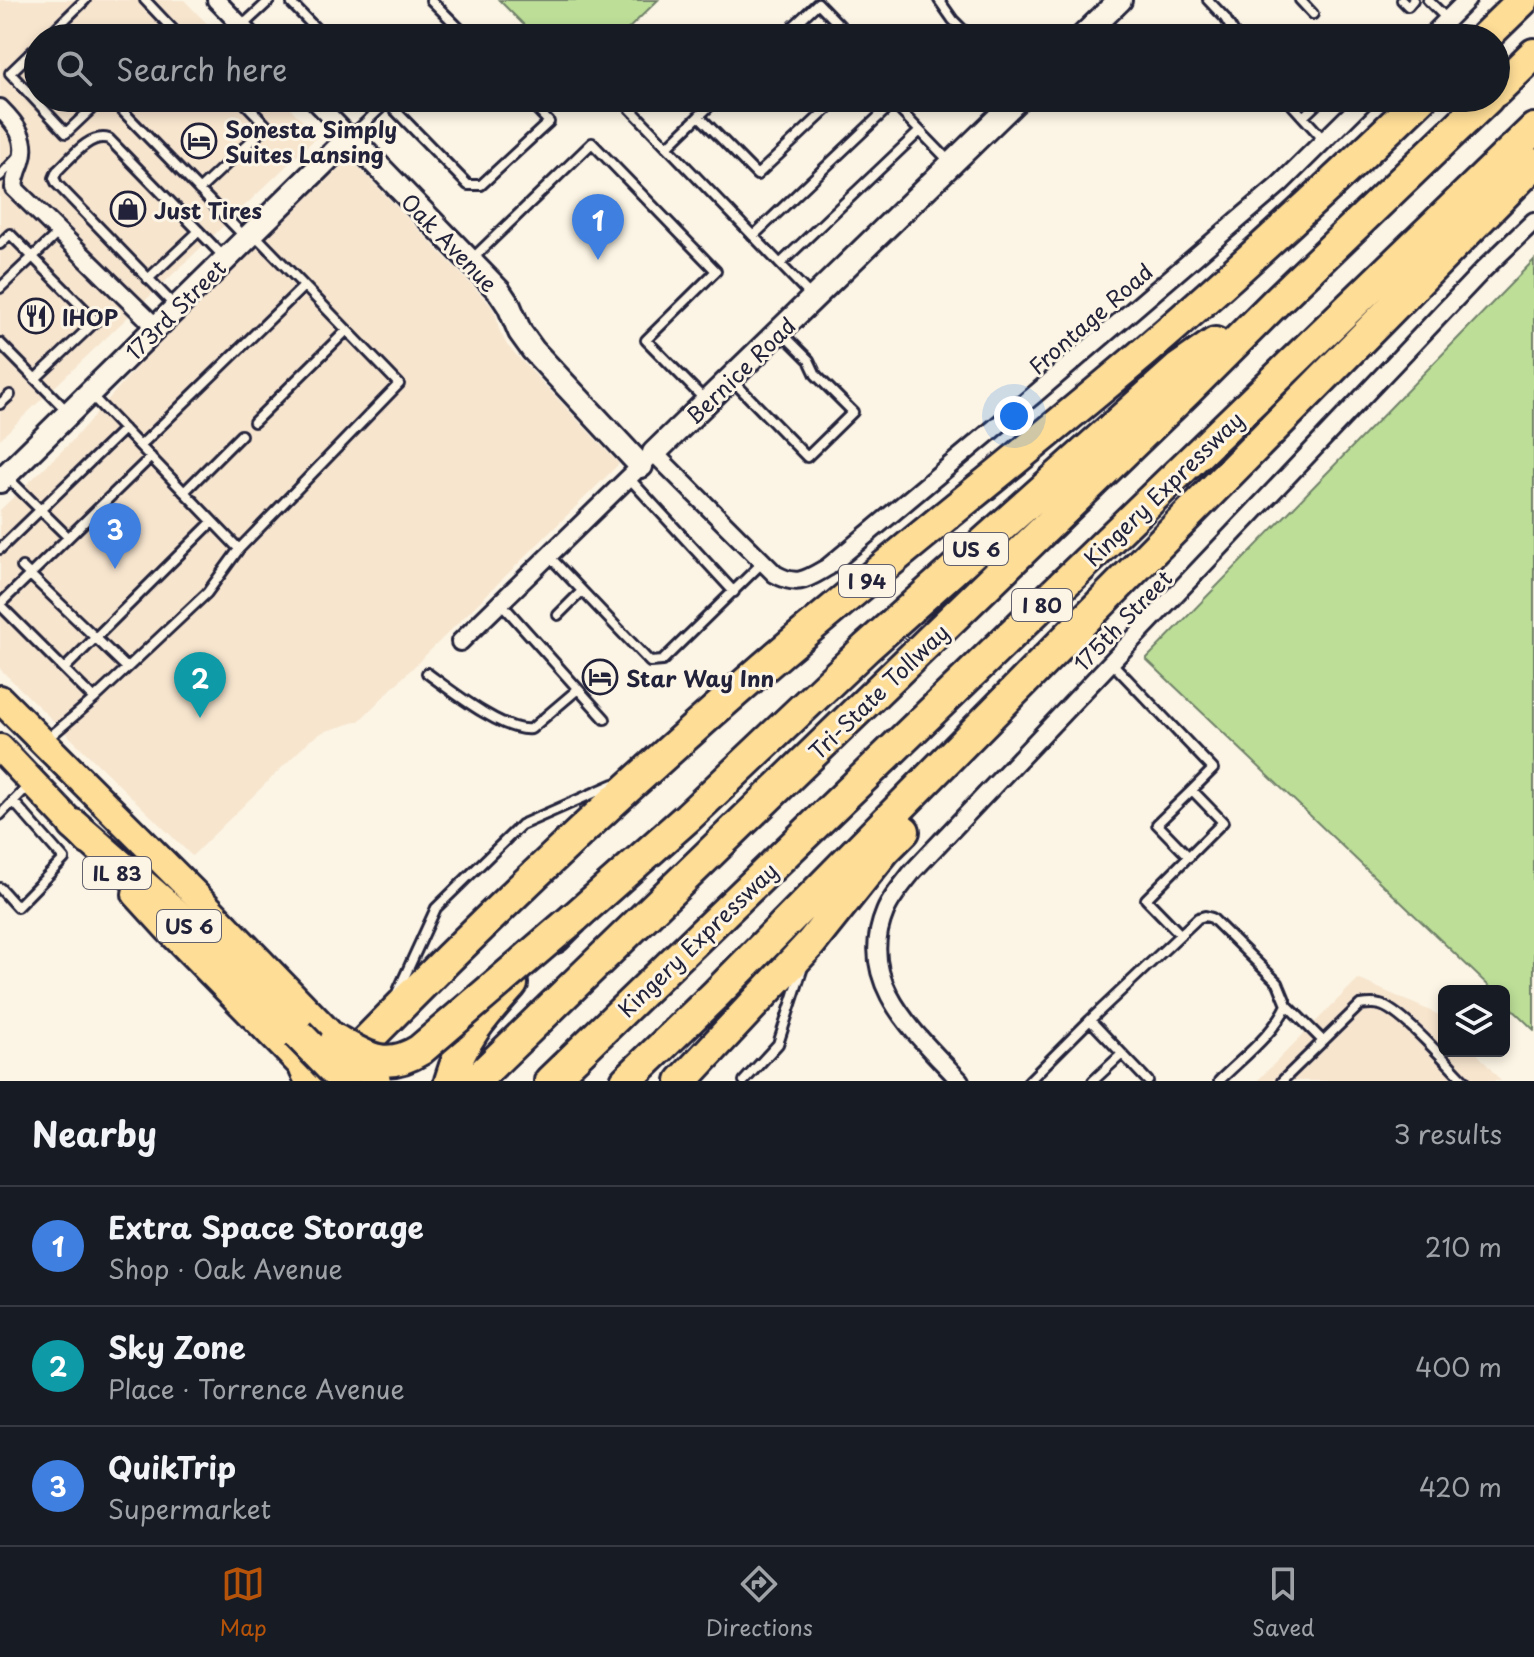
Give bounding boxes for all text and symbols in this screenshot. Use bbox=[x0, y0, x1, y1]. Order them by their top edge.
search box bbox=[24, 24, 1510, 112]
icon: search bbox=[52, 46, 96, 90]
text: Search here bbox=[116, 46, 288, 91]
place label: Sonesta Simply Suites Lansing bbox=[225, 112, 397, 170]
hotel icon: Sonesta Simply Suites Lansing bbox=[180, 122, 218, 160]
street label: Oak Avenue bbox=[394, 185, 506, 299]
shop icon: Just Tires bbox=[109, 190, 147, 228]
place label: Just Tires bbox=[154, 193, 262, 226]
pin: 1 bbox=[572, 194, 624, 260]
street label: 173rd Street bbox=[117, 251, 233, 367]
street label: Frontage Road bbox=[1021, 255, 1159, 381]
restaurant icon: IHOP bbox=[17, 297, 55, 335]
place label: IHOP bbox=[62, 300, 118, 333]
street label: Bernice Road bbox=[678, 309, 802, 431]
your location bbox=[994, 396, 1034, 436]
street label: Kingery Expressway bbox=[1076, 403, 1250, 573]
pin: 3 bbox=[89, 503, 141, 569]
road number: US 6 bbox=[944, 533, 1008, 565]
street label: 175th Street bbox=[1065, 562, 1179, 678]
road number: I 94 bbox=[839, 565, 895, 597]
road number: I 80 bbox=[1012, 589, 1072, 621]
street label: Tri-State Tollway bbox=[801, 615, 955, 767]
pin: 2 bbox=[174, 652, 226, 718]
hotel icon: Star Way Inn bbox=[581, 658, 619, 696]
place label: Star Way Inn bbox=[626, 661, 774, 694]
street label: Kingery Expressway bbox=[610, 854, 784, 1024]
road number: IL 83 bbox=[83, 857, 151, 889]
road number: US 6 bbox=[157, 910, 221, 942]
map controls bbox=[1438, 985, 1510, 1057]
button: layers bbox=[1438, 985, 1510, 1057]
text: Nearby bbox=[32, 1107, 157, 1159]
text: 3 results bbox=[1394, 1114, 1502, 1153]
text: Extra Space Storage bbox=[108, 1204, 424, 1249]
text: 1 bbox=[52, 1227, 64, 1266]
text: 210 m bbox=[1425, 1227, 1502, 1266]
text: Shop · Oak Avenue bbox=[108, 1249, 343, 1288]
text: Sky Zone bbox=[108, 1324, 246, 1369]
text: 2 bbox=[49, 1347, 67, 1386]
text: 400 m bbox=[1415, 1347, 1502, 1386]
text: Place · Torrence Avenue bbox=[108, 1369, 405, 1408]
text: QuikTrip bbox=[108, 1444, 236, 1489]
text: 3 bbox=[49, 1467, 67, 1506]
text: 420 m bbox=[1419, 1467, 1502, 1506]
text: Supermarket bbox=[108, 1489, 271, 1528]
tab: Map bbox=[220, 1562, 267, 1643]
tab: Directions bbox=[706, 1562, 813, 1643]
tab: Saved bbox=[1252, 1562, 1314, 1643]

